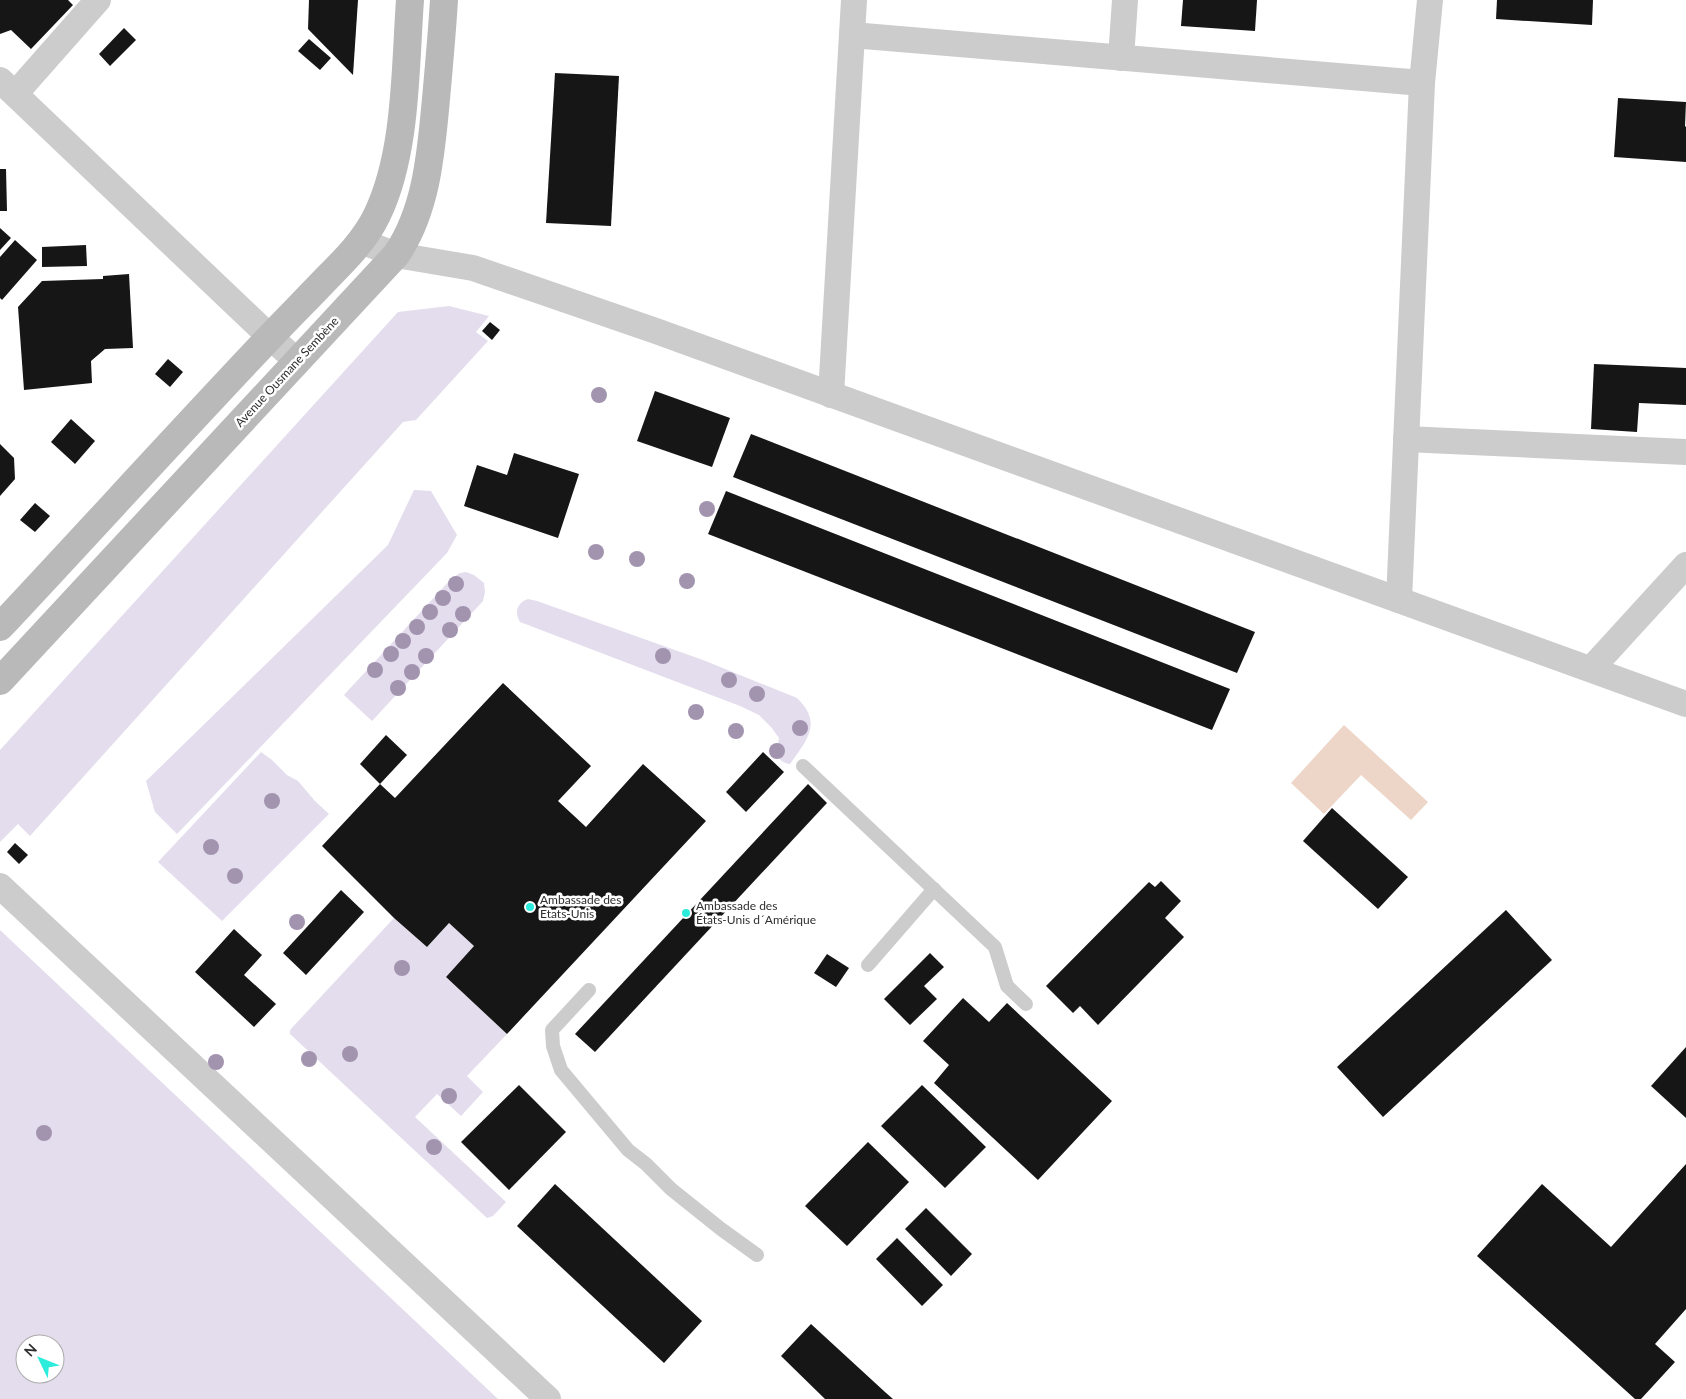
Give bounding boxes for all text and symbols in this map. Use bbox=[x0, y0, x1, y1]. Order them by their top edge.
street label: Avenue Ousmane Sembène bbox=[232, 314, 342, 430]
place label: Ambassade des Etats-Unis bbox=[540, 892, 621, 921]
place label: Ambassade des États-Unis d´Amérique bbox=[696, 898, 816, 927]
marker: Ambassade des Etats-Unis bbox=[524, 901, 536, 913]
marker: Ambassade des États-Unis d´Amérique bbox=[680, 907, 692, 919]
north arrow bbox=[15, 1334, 65, 1384]
text: N bbox=[20, 1340, 40, 1360]

